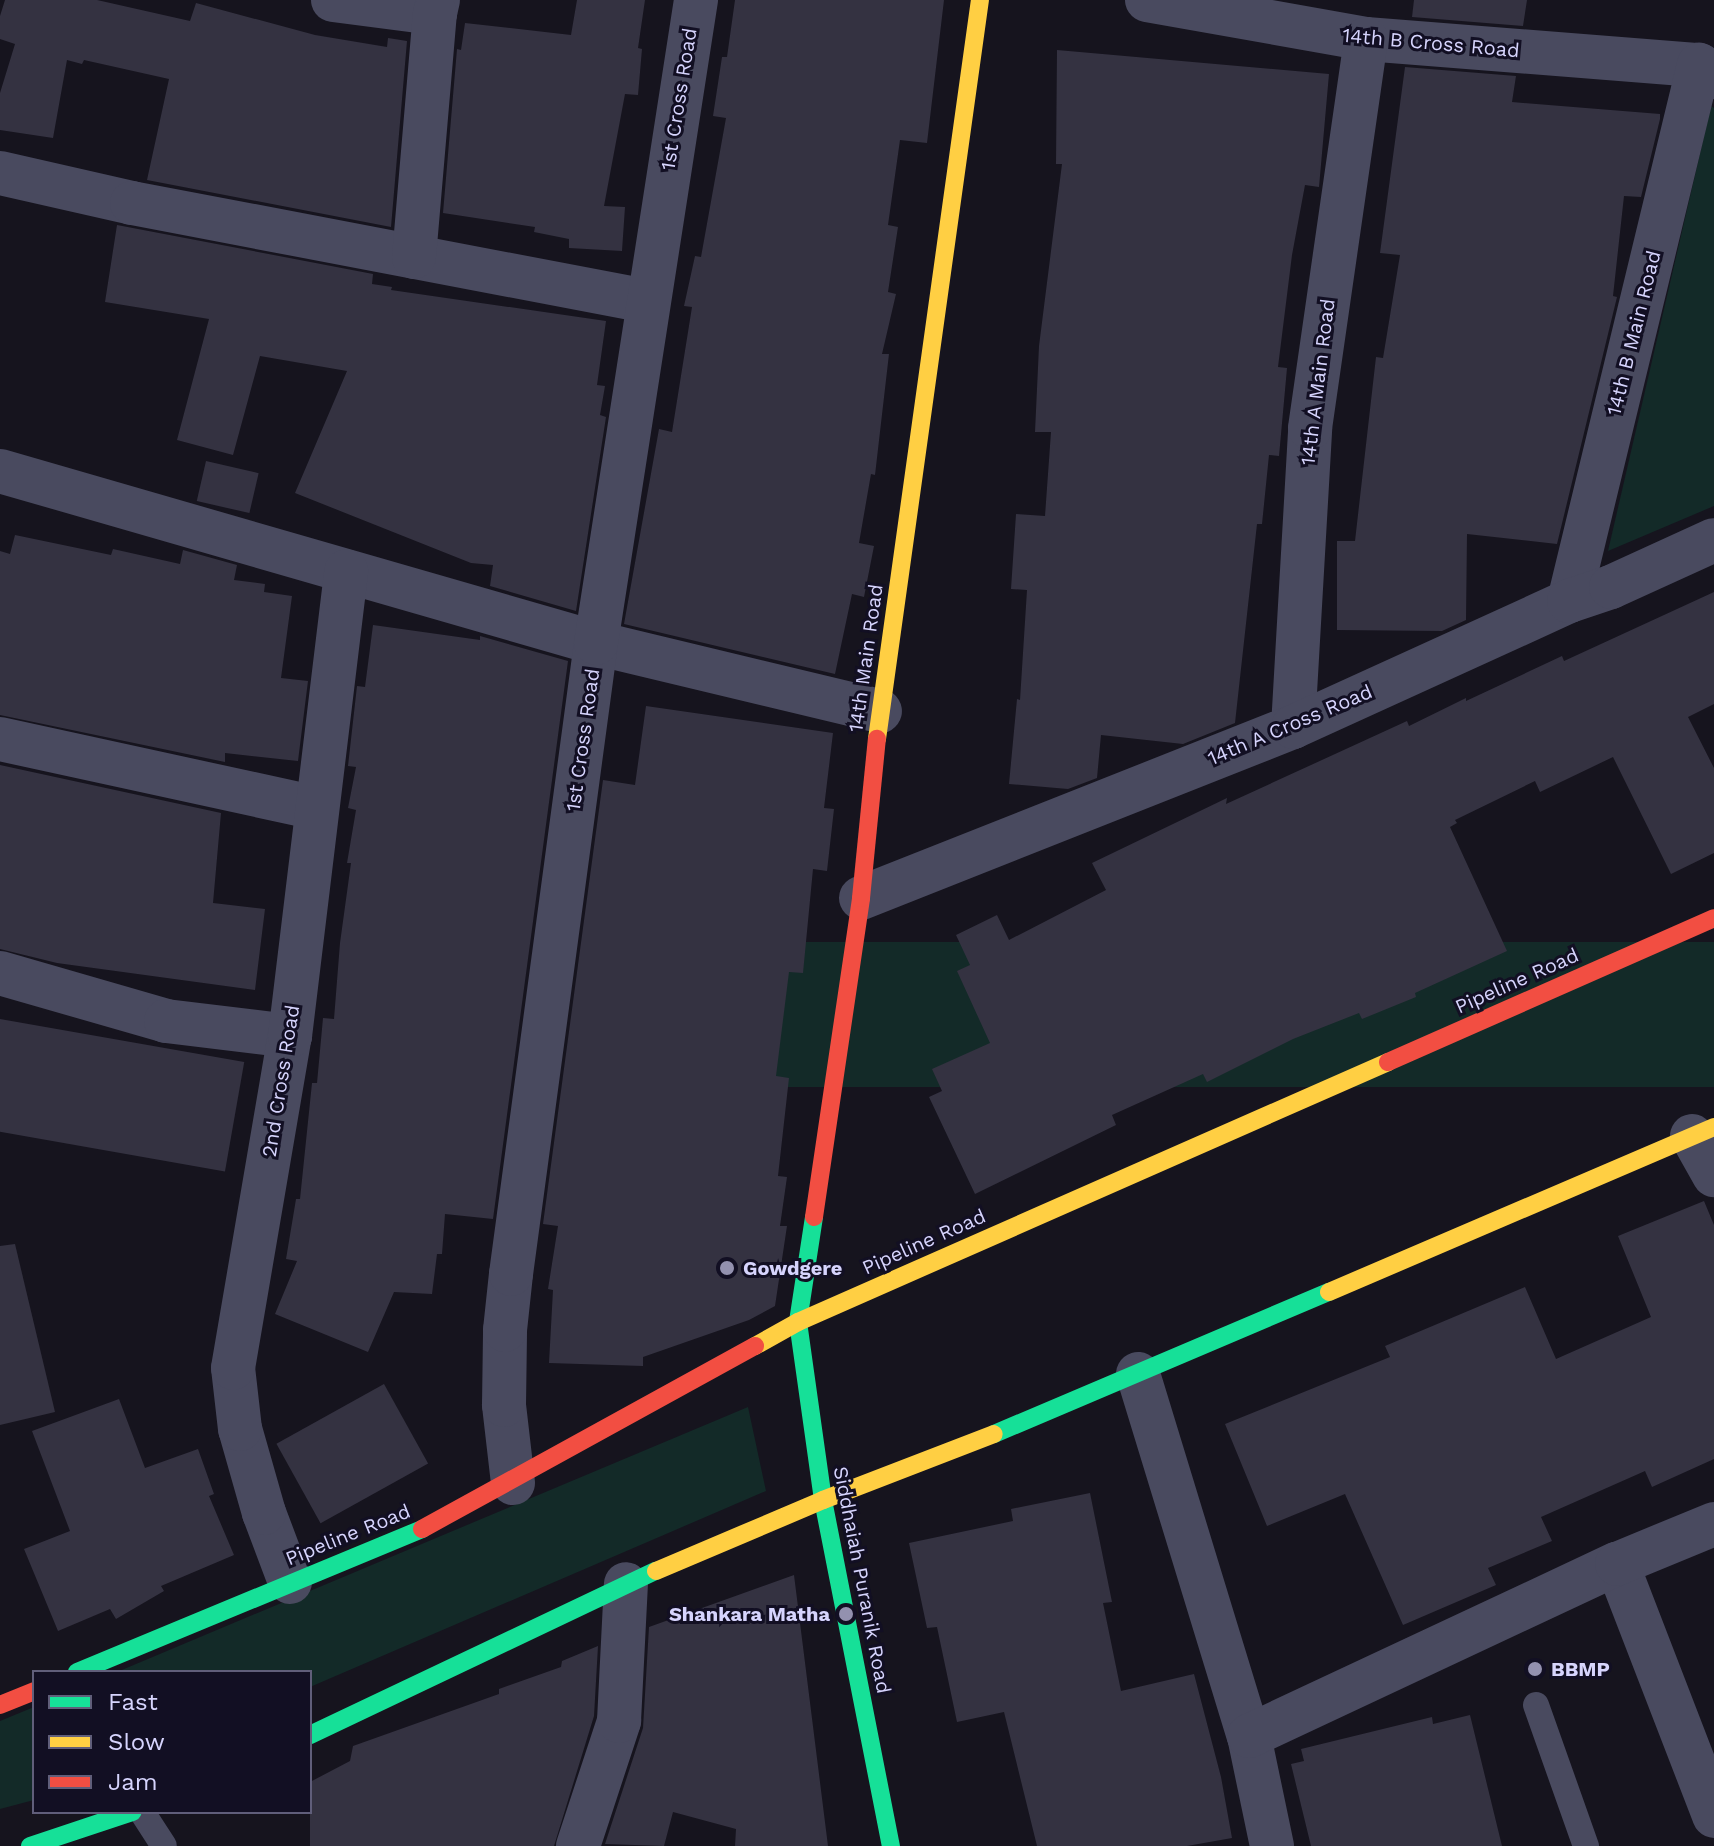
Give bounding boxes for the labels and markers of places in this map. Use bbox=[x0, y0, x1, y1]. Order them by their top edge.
place label: Gowdgere bbox=[743, 1256, 842, 1280]
marker: Gowdgere bbox=[718, 1259, 736, 1277]
place label: Shankara Matha bbox=[669, 1602, 830, 1626]
marker: Shankara Matha bbox=[837, 1605, 855, 1623]
place label: BBMP bbox=[1551, 1657, 1610, 1681]
marker: BBMP bbox=[1526, 1660, 1544, 1678]

